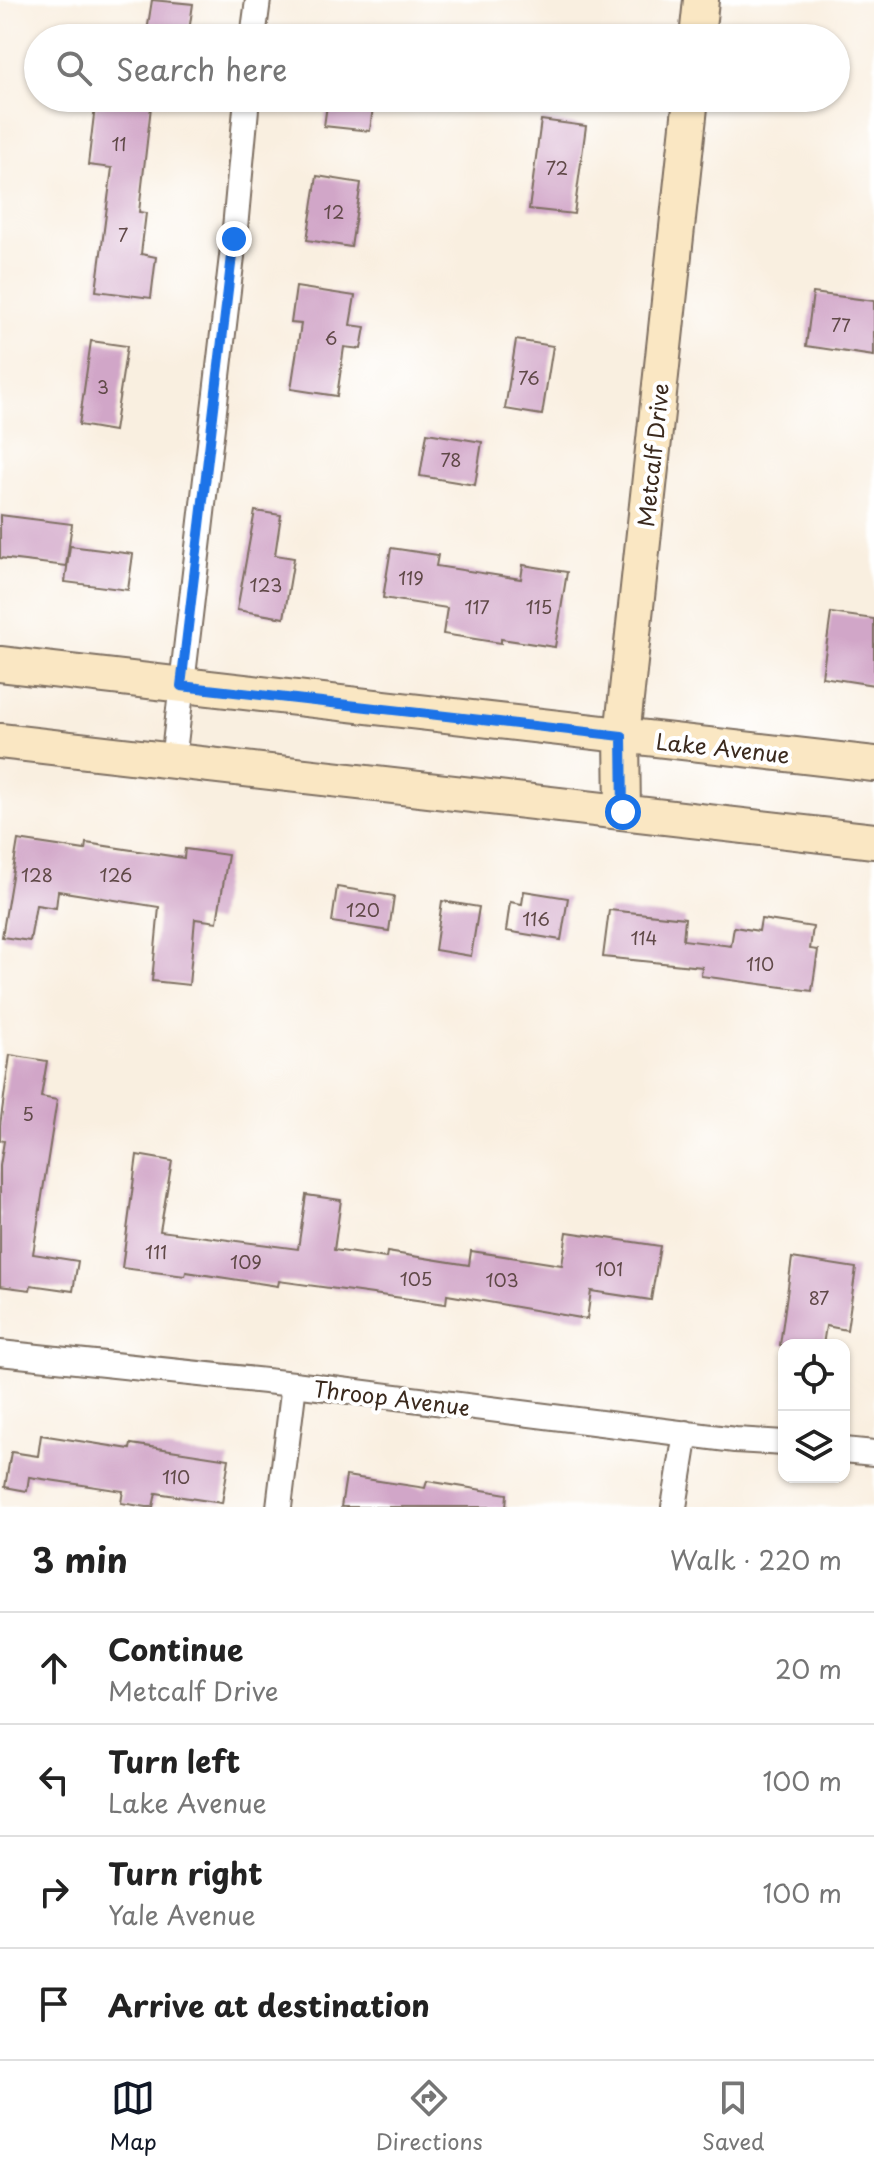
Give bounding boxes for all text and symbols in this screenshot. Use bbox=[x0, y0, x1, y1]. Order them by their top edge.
search box bbox=[24, 24, 850, 112]
icon: search bbox=[52, 46, 96, 90]
text: Search here bbox=[116, 46, 288, 91]
house number: 11 bbox=[111, 130, 127, 157]
house number: 72 bbox=[546, 154, 568, 181]
house number: 12 bbox=[324, 198, 344, 225]
house number: 7 bbox=[118, 221, 128, 248]
route end bbox=[216, 221, 252, 257]
house number: 77 bbox=[831, 311, 851, 338]
house number: 6 bbox=[325, 324, 337, 351]
house number: 76 bbox=[518, 364, 540, 391]
house number: 3 bbox=[97, 373, 109, 400]
street label: Metcalf Drive bbox=[628, 381, 676, 529]
house number: 78 bbox=[441, 446, 462, 473]
house number: 119 bbox=[398, 564, 424, 591]
house number: 123 bbox=[250, 571, 282, 598]
house number: 117 bbox=[464, 593, 490, 620]
house number: 115 bbox=[526, 593, 552, 620]
street label: Lake Avenue bbox=[654, 724, 792, 770]
route start bbox=[605, 794, 641, 830]
house number: 128 bbox=[21, 861, 53, 888]
house number: 126 bbox=[100, 861, 132, 888]
house number: 120 bbox=[346, 896, 380, 923]
house number: 116 bbox=[522, 905, 550, 932]
house number: 114 bbox=[631, 924, 657, 951]
house number: 110 bbox=[746, 950, 774, 977]
house number: 5 bbox=[22, 1100, 34, 1127]
house number: 111 bbox=[145, 1238, 167, 1265]
house number: 109 bbox=[230, 1248, 262, 1275]
house number: 101 bbox=[595, 1255, 623, 1282]
house number: 105 bbox=[400, 1265, 432, 1292]
house number: 103 bbox=[485, 1266, 519, 1293]
house number: 87 bbox=[809, 1284, 829, 1311]
map controls bbox=[778, 1339, 850, 1483]
button: locate bbox=[778, 1339, 850, 1411]
street label: Throop Avenue bbox=[312, 1371, 472, 1423]
button: layers bbox=[778, 1411, 850, 1483]
house number: 110 bbox=[162, 1463, 190, 1490]
text: 3 min bbox=[32, 1533, 128, 1585]
text: Walk · 220 m bbox=[670, 1540, 842, 1579]
text: Continue bbox=[108, 1626, 243, 1671]
icon: ahead bbox=[32, 1646, 76, 1690]
text: 20 m bbox=[775, 1649, 842, 1688]
text: Metcalf Drive bbox=[108, 1671, 279, 1710]
text: Turn left bbox=[108, 1738, 240, 1783]
icon: left bbox=[32, 1758, 76, 1802]
text: 100 m bbox=[762, 1761, 842, 1800]
text: Lake Avenue bbox=[108, 1783, 267, 1822]
text: Turn right bbox=[108, 1850, 263, 1895]
icon: right bbox=[32, 1870, 76, 1914]
text: 100 m bbox=[762, 1873, 842, 1912]
text: Yale Avenue bbox=[108, 1895, 256, 1934]
icon: arrive bbox=[32, 1982, 76, 2026]
text: Arrive at destination bbox=[108, 1982, 430, 2027]
tab: Map bbox=[110, 2076, 157, 2157]
tab: Directions bbox=[376, 2076, 483, 2157]
tab: Saved bbox=[702, 2076, 764, 2157]

